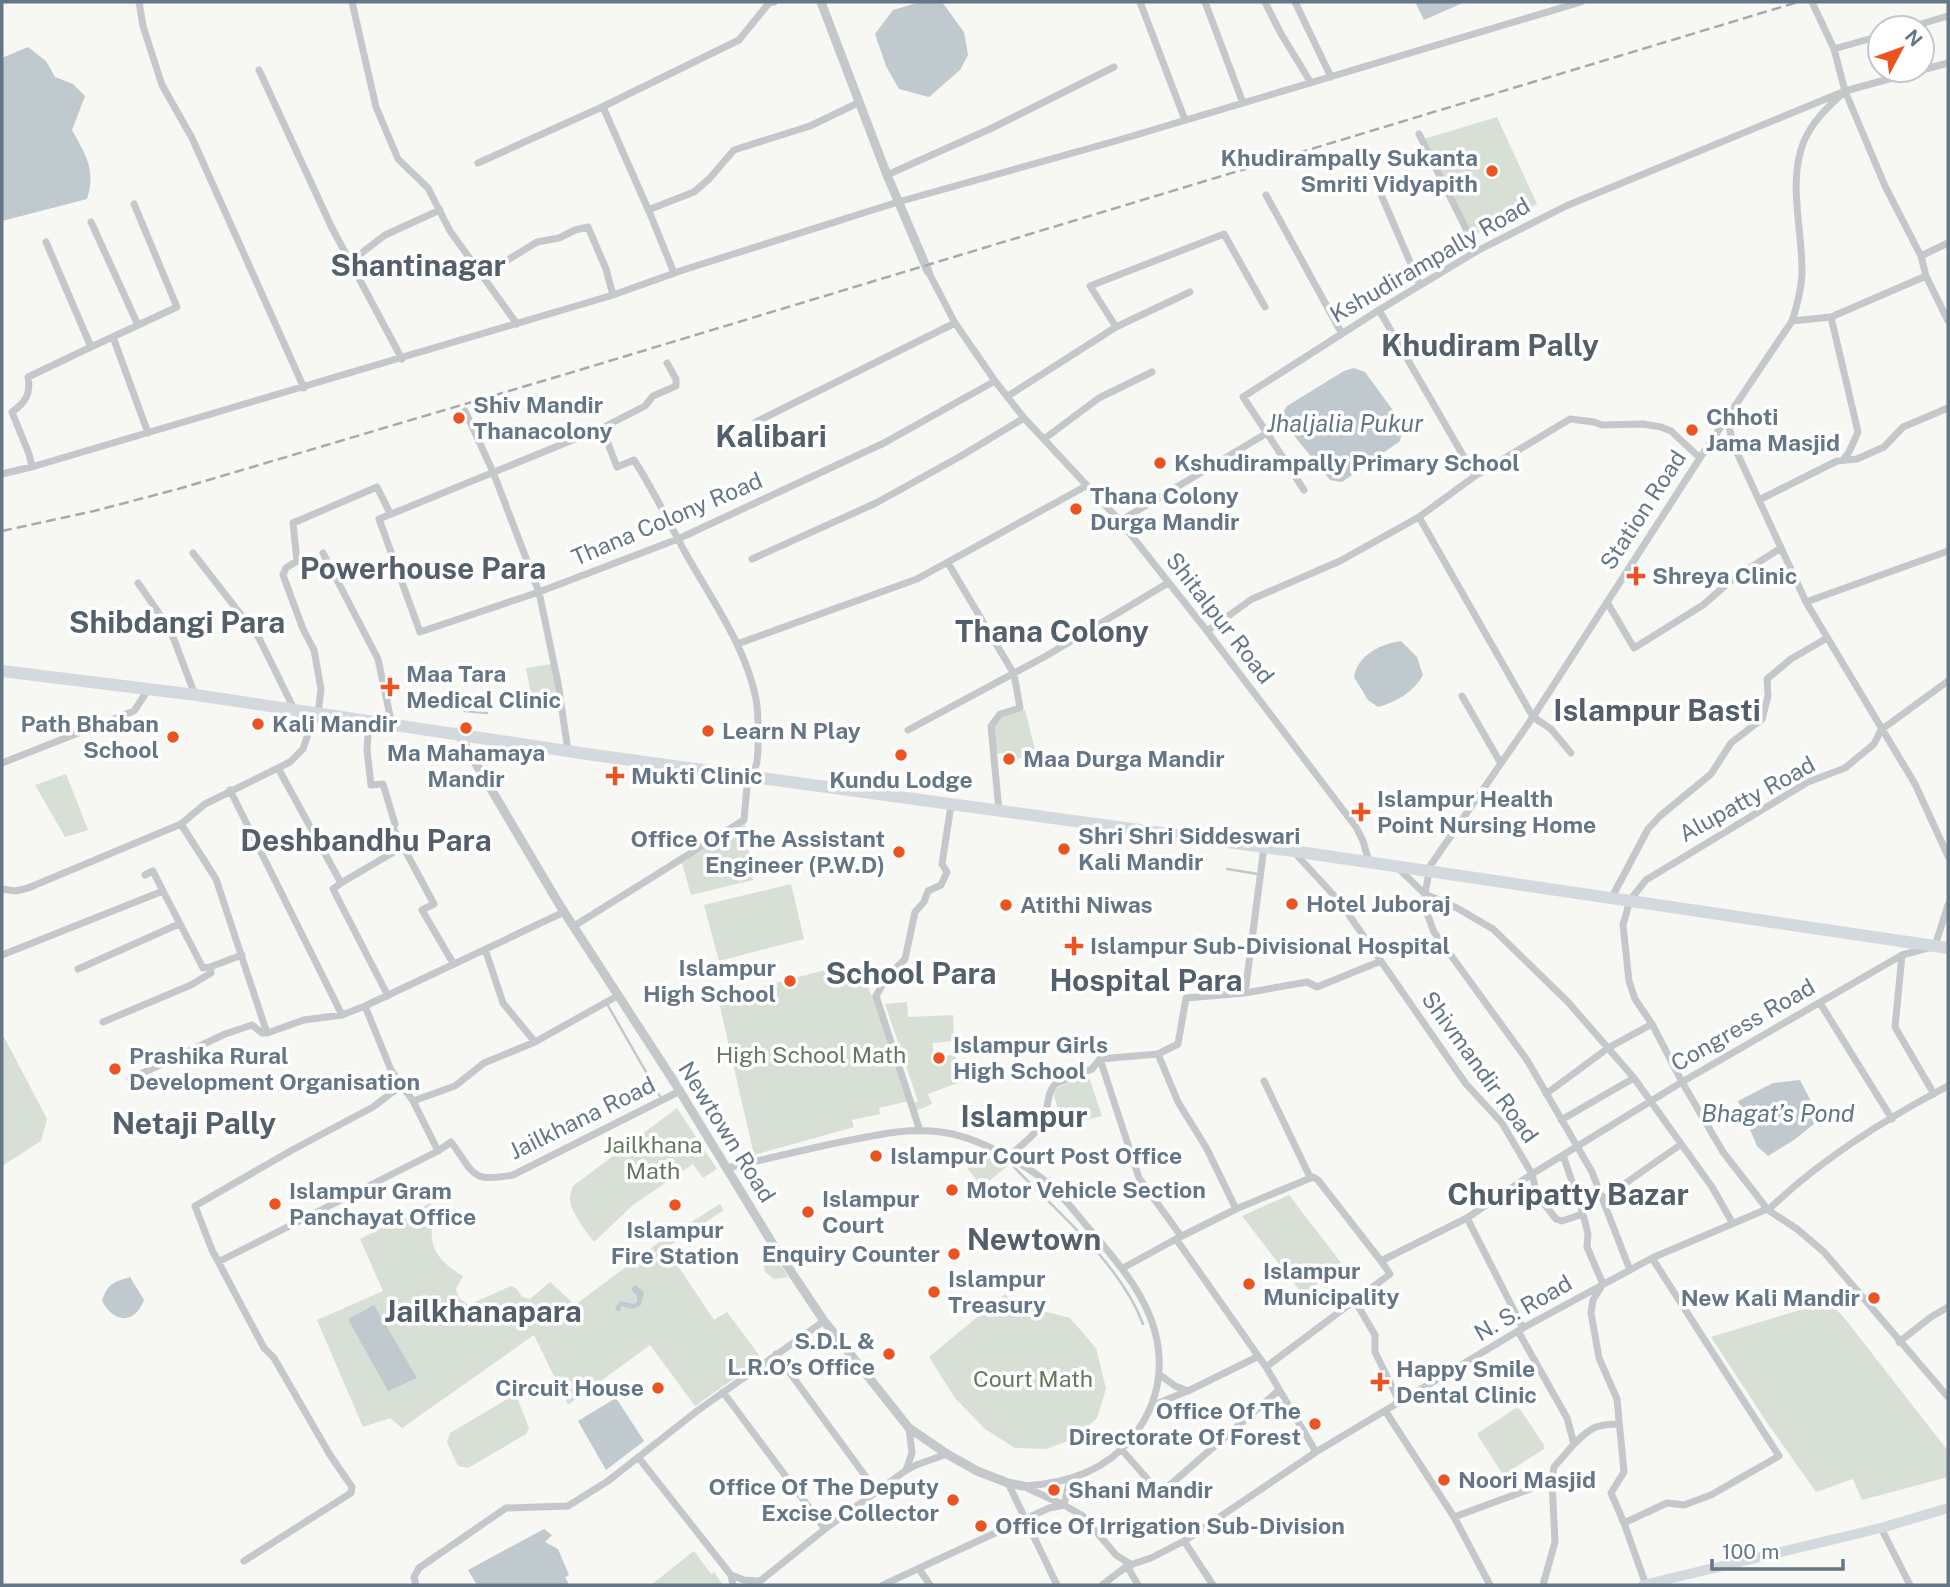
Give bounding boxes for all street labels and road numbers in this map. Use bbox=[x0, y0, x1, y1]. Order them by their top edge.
street label: Kshudirampally Road bbox=[1325, 191, 1534, 328]
street label: Station Road bbox=[1594, 445, 1691, 575]
street label: Thana Colony Road bbox=[567, 466, 766, 571]
street label: Shitalpur Road bbox=[1161, 547, 1280, 689]
street label: Alupatty Road bbox=[1674, 750, 1819, 847]
street label: Congress Road bbox=[1666, 973, 1819, 1077]
street label: Shivmandir Road bbox=[1416, 986, 1544, 1148]
street label: Newtown Road bbox=[673, 1056, 781, 1207]
street label: Jailkhana Road bbox=[504, 1071, 659, 1165]
street label: N. S. Road bbox=[1469, 1269, 1576, 1346]

